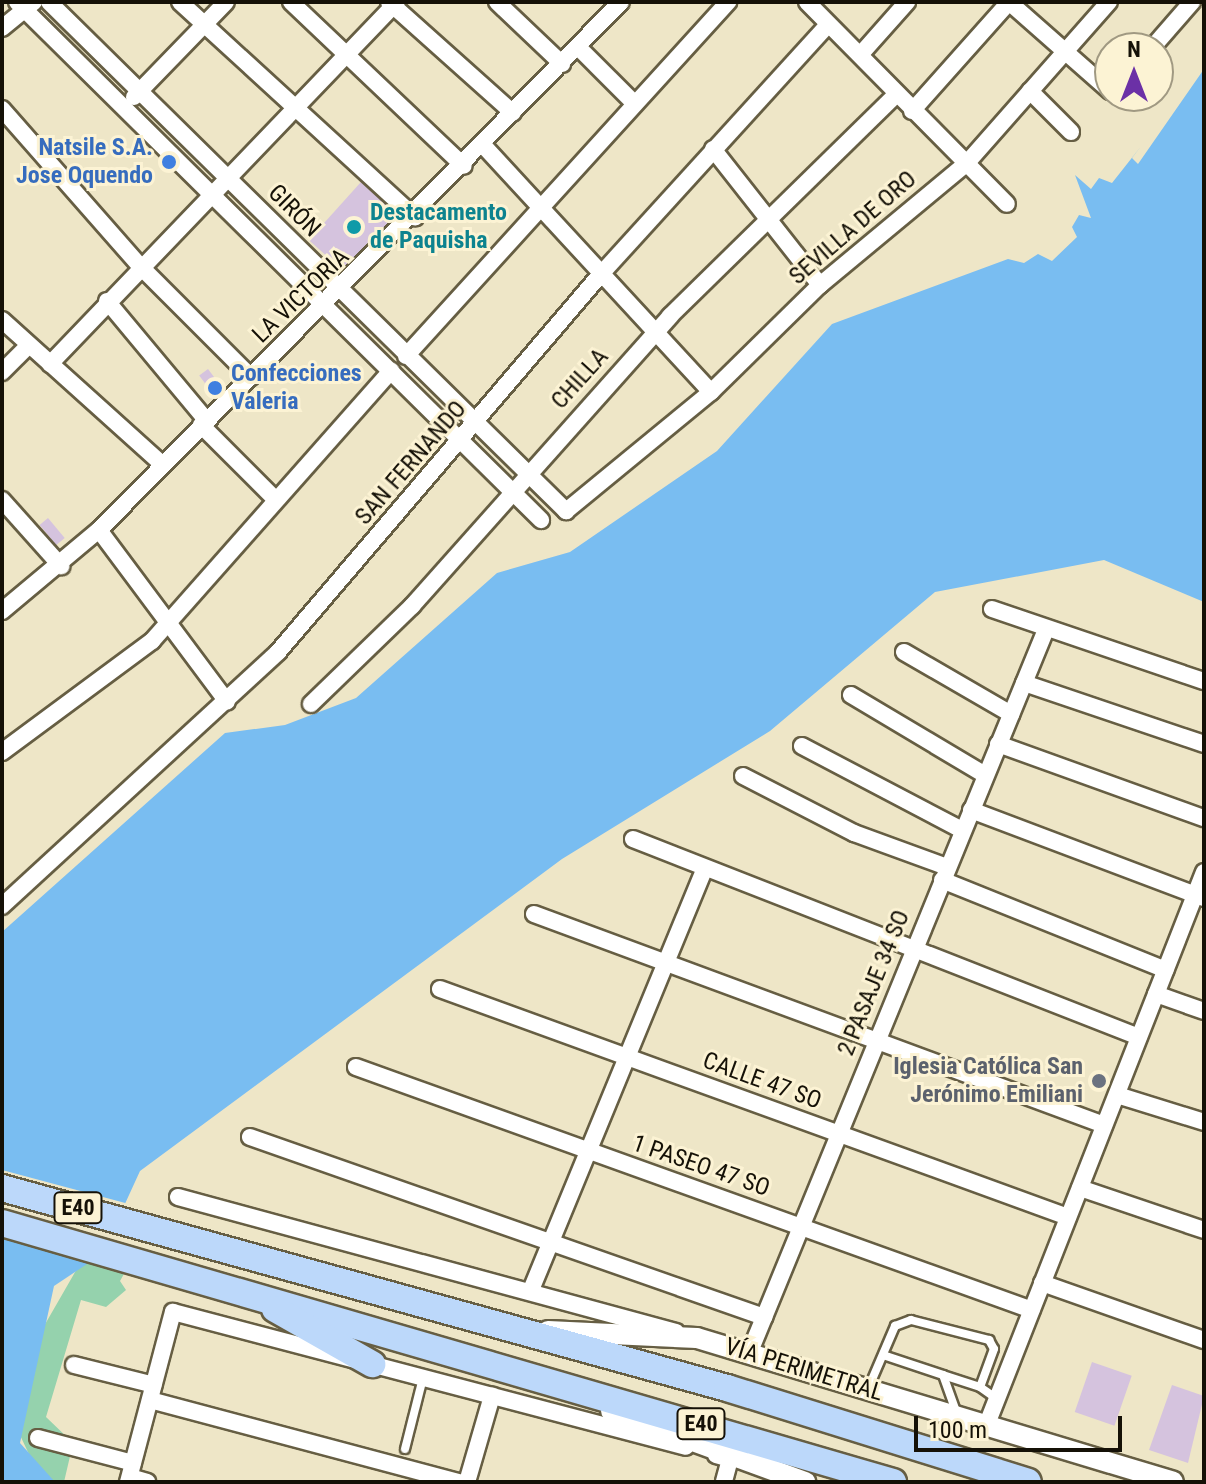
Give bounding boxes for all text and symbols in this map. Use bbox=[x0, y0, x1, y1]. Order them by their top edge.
north arrow bbox=[1094, 32, 1174, 112]
text: N bbox=[1127, 37, 1141, 62]
place label: Natsile S.A. Jose Oquendo bbox=[16, 134, 153, 190]
marker: Natsile S.A. Jose Oquendo bbox=[160, 153, 178, 171]
street label: SEVILLA DE ORO bbox=[784, 165, 922, 291]
street label: GIRÓN bbox=[262, 179, 326, 243]
place label: Destacamento de Paquisha bbox=[370, 199, 507, 255]
marker: Destacamento de Paquisha bbox=[345, 218, 363, 236]
street label: LA VICTORIA bbox=[247, 243, 355, 349]
street label: CHILLA bbox=[545, 343, 615, 415]
place label: Confecciones Valeria bbox=[231, 360, 362, 416]
marker: Confecciones Valeria bbox=[206, 379, 224, 397]
street label: SAN FERNANDO bbox=[349, 395, 473, 531]
street label: 2 PASAJE 34 SO bbox=[832, 906, 916, 1060]
street label: CALLE 47 SO bbox=[699, 1046, 825, 1116]
place label: Iglesia Católica San Jerónimo Emiliani bbox=[893, 1053, 1083, 1109]
marker: Iglesia Católica San Jerónimo Emiliani bbox=[1090, 1072, 1108, 1090]
street label: 1 PASEO 47 SO bbox=[629, 1129, 773, 1203]
road number: E40 bbox=[52, 1190, 104, 1226]
street label: VÍA PERIMETRAL bbox=[721, 1332, 887, 1408]
scale bar bbox=[918, 1400, 1126, 1450]
road number: E40 bbox=[675, 1406, 727, 1442]
text: 100 m bbox=[928, 1416, 987, 1444]

